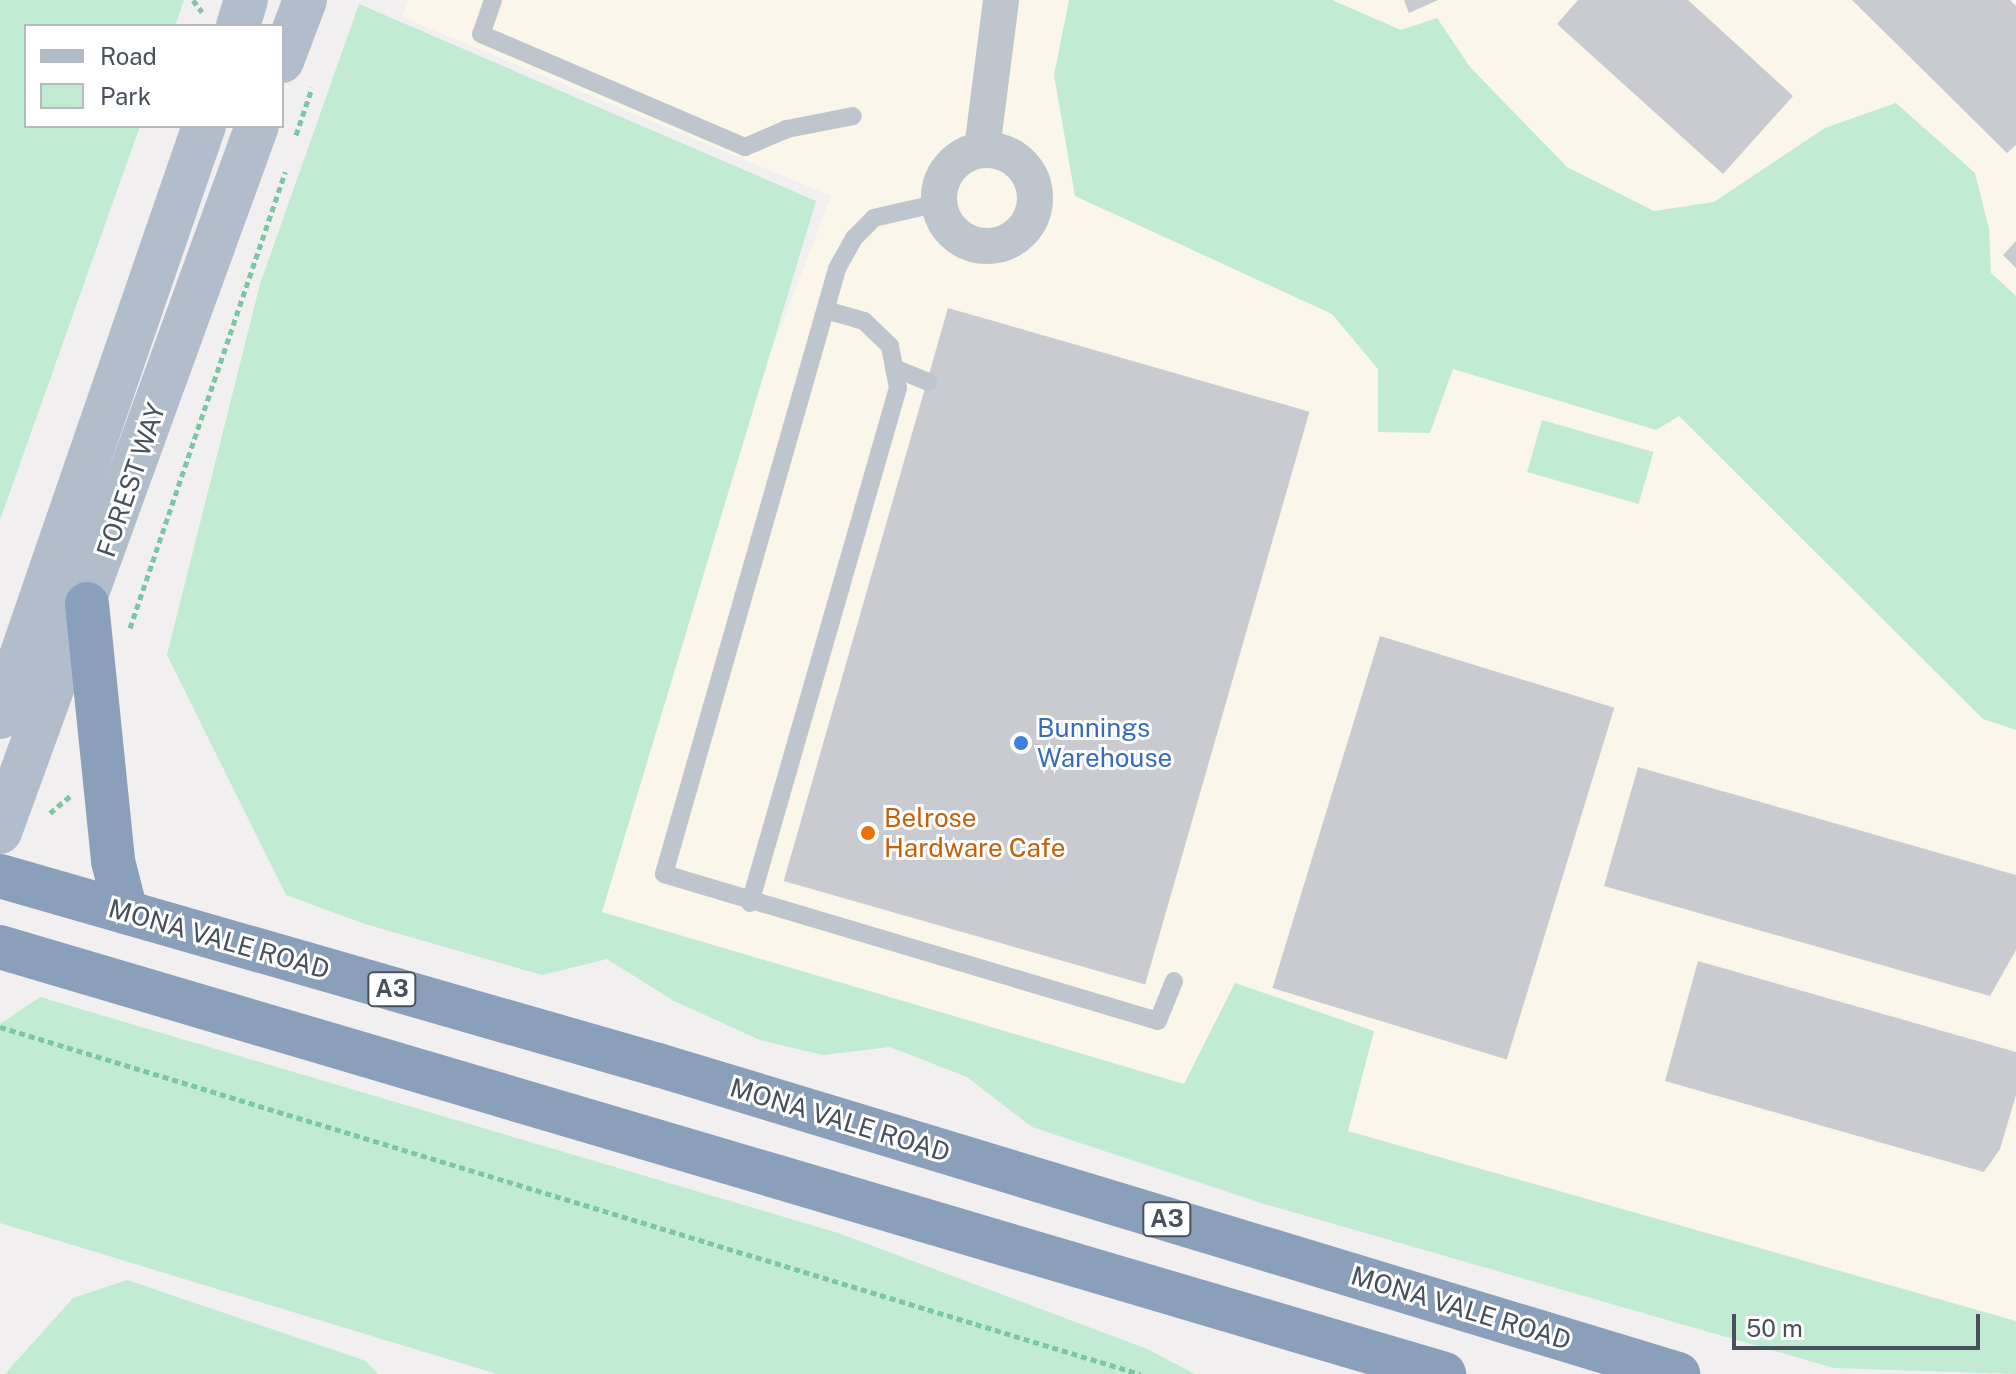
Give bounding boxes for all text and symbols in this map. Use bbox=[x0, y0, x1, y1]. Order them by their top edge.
legend bbox=[24, 24, 284, 128]
text: Road bbox=[100, 42, 157, 70]
text: Park bbox=[100, 82, 151, 110]
street label: FOREST WAY bbox=[90, 399, 172, 561]
place label: Bunnings Warehouse bbox=[1037, 712, 1172, 774]
marker: Bunnings Warehouse bbox=[1012, 734, 1030, 752]
place label: Belrose Hardware Cafe bbox=[884, 802, 1066, 864]
marker: Belrose Hardware Cafe bbox=[859, 824, 877, 842]
street label: MONA VALE ROAD bbox=[105, 892, 333, 986]
road number: A3 bbox=[366, 969, 418, 1009]
street label: MONA VALE ROAD bbox=[726, 1072, 954, 1168]
road number: A3 bbox=[1141, 1199, 1193, 1239]
street label: MONA VALE ROAD bbox=[1347, 1260, 1575, 1356]
scale bar bbox=[1736, 1298, 1984, 1348]
text: 50 m bbox=[1746, 1314, 1803, 1342]

